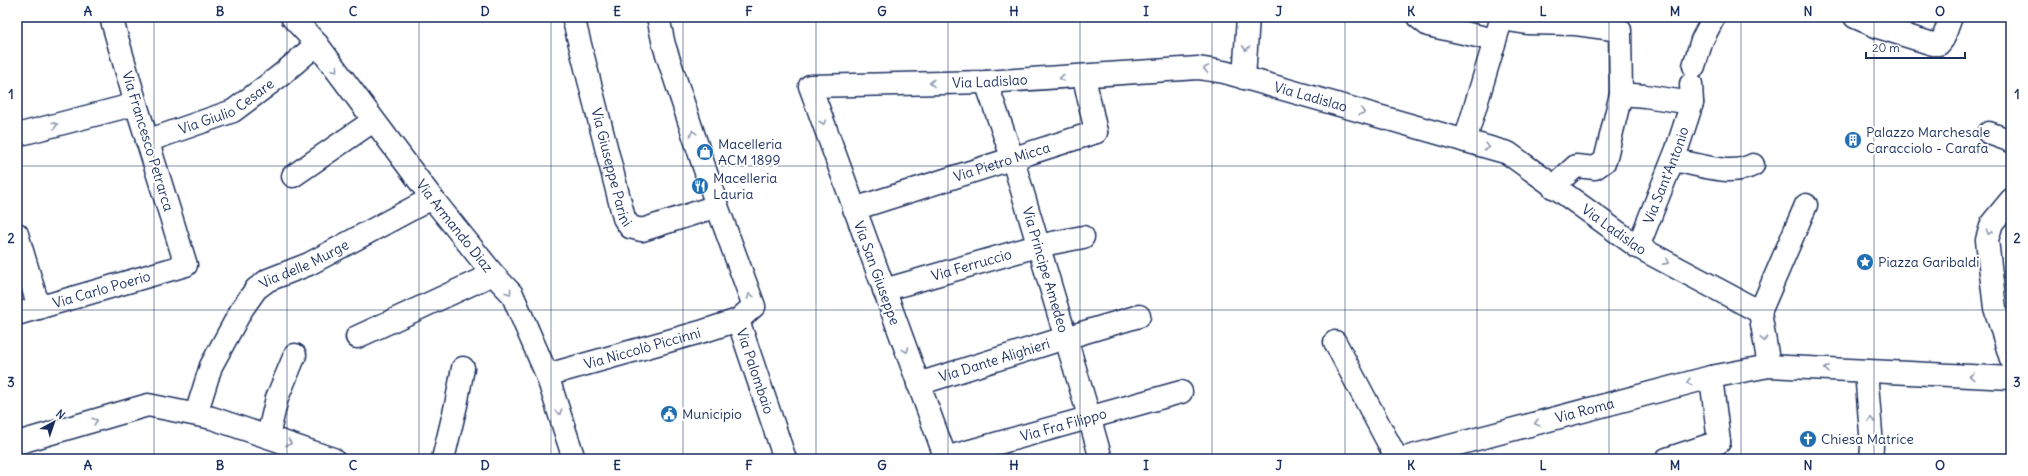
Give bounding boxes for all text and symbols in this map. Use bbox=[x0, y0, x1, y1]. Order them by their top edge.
text: A bbox=[84, 3, 93, 20]
text: B bbox=[216, 3, 225, 20]
text: C bbox=[349, 3, 358, 20]
text: D bbox=[480, 3, 490, 20]
text: E bbox=[613, 3, 621, 20]
text: F bbox=[745, 3, 753, 20]
text: G bbox=[877, 3, 887, 20]
text: H bbox=[1009, 3, 1019, 20]
text: I bbox=[1143, 3, 1149, 20]
text: J bbox=[1276, 3, 1283, 20]
text: K bbox=[1407, 3, 1416, 20]
text: L bbox=[1539, 3, 1547, 20]
text: M bbox=[1670, 3, 1680, 20]
text: N bbox=[1804, 3, 1812, 20]
text: O bbox=[1935, 3, 1945, 20]
scale bar bbox=[1866, 34, 1965, 60]
text: 20 m bbox=[1872, 40, 1900, 55]
one-way arrow bbox=[1241, 45, 1250, 51]
one-way arrow bbox=[330, 64, 337, 71]
one-way arrow bbox=[1203, 66, 1209, 74]
street label: Via Francesco Petrarca bbox=[118, 69, 178, 213]
street label: Via Ladislao bbox=[952, 70, 1028, 92]
one-way arrow bbox=[1059, 74, 1065, 82]
street label: Via Giulio Cesare bbox=[176, 75, 277, 138]
street label: Via Ladislao bbox=[1272, 78, 1350, 116]
one-way arrow bbox=[929, 79, 935, 88]
text: 1 bbox=[8, 86, 14, 103]
text: 1 bbox=[2014, 86, 2020, 103]
street label: Via Giuseppe Parini bbox=[587, 106, 636, 230]
one-way arrow bbox=[1358, 107, 1365, 116]
one-way arrow bbox=[818, 119, 827, 126]
one-way arrow bbox=[51, 122, 58, 130]
place label: Palazzo Marchesale Caracciolo - Carafa bbox=[1866, 123, 1990, 157]
street label: Via Sant'Antonio bbox=[1639, 124, 1693, 226]
one-way arrow bbox=[689, 130, 698, 137]
building icon: Palazzo Marchesale Caracciolo - Carafa bbox=[1843, 130, 1863, 150]
place label: Macelleria ACM 1899 bbox=[718, 135, 782, 169]
street label: Via Pietro Micca bbox=[951, 138, 1052, 186]
shop icon: Macelleria ACM 1899 bbox=[695, 142, 715, 162]
one-way arrow bbox=[1483, 142, 1490, 151]
place label: Macelleria Lauria bbox=[713, 169, 777, 203]
street label: Via Armando Diaz bbox=[412, 176, 497, 276]
restaurant icon: Macelleria Lauria bbox=[690, 176, 710, 196]
street label: Via Ladislao bbox=[1578, 200, 1650, 259]
street label: Via Principe Amedeo bbox=[1018, 205, 1073, 335]
street label: Via San Giuseppe bbox=[850, 219, 904, 327]
one-way arrow bbox=[1985, 229, 1994, 236]
text: 2 bbox=[7, 230, 15, 247]
text: 2 bbox=[2013, 230, 2021, 247]
street label: Via delle Murge bbox=[256, 235, 352, 293]
street label: Via Ferruccio bbox=[929, 245, 1014, 285]
place icon: Piazza Garibaldi bbox=[1855, 252, 1875, 272]
place label: Piazza Garibaldi bbox=[1878, 253, 1979, 271]
one-way arrow bbox=[1662, 258, 1669, 265]
street label: Via Carlo Poerio bbox=[51, 267, 153, 312]
one-way arrow bbox=[505, 288, 512, 295]
one-way arrow bbox=[746, 292, 754, 299]
street label: Via Niccolò Piccinni bbox=[582, 323, 703, 373]
street label: Via Palombaio bbox=[732, 326, 778, 416]
street label: Via Dante Alighieri bbox=[937, 334, 1052, 386]
one-way arrow bbox=[1759, 336, 1768, 342]
one-way arrow bbox=[901, 346, 910, 353]
one-way arrow bbox=[1824, 365, 1830, 374]
one-way arrow bbox=[1969, 372, 1975, 380]
text: 3 bbox=[7, 374, 15, 391]
text: 3 bbox=[2013, 374, 2021, 391]
one-way arrow bbox=[1686, 378, 1693, 386]
street label: Via Roma bbox=[1553, 394, 1616, 427]
north arrow bbox=[34, 402, 74, 442]
public building icon: Municipio bbox=[659, 404, 679, 424]
street label: Via Fra Filippo bbox=[1018, 404, 1109, 445]
place label: Municipio bbox=[682, 405, 742, 423]
text: N bbox=[53, 407, 68, 422]
one-way arrow bbox=[554, 409, 563, 416]
one-way arrow bbox=[91, 417, 98, 426]
one-way arrow bbox=[1866, 417, 1875, 423]
one-way arrow bbox=[1533, 418, 1540, 427]
church icon: Chiesa Matrice bbox=[1798, 429, 1818, 449]
place label: Chiesa Matrice bbox=[1821, 430, 1914, 448]
one-way arrow bbox=[285, 439, 292, 447]
text: A bbox=[84, 457, 93, 474]
text: B bbox=[216, 457, 225, 474]
text: C bbox=[349, 457, 358, 474]
text: D bbox=[480, 457, 490, 474]
text: E bbox=[613, 457, 621, 474]
text: F bbox=[745, 457, 753, 474]
text: G bbox=[877, 457, 887, 474]
text: H bbox=[1009, 457, 1019, 474]
text: I bbox=[1143, 457, 1149, 474]
text: J bbox=[1276, 457, 1283, 474]
text: K bbox=[1407, 457, 1416, 474]
text: L bbox=[1539, 457, 1547, 474]
text: M bbox=[1670, 457, 1680, 474]
text: N bbox=[1804, 457, 1812, 474]
text: O bbox=[1935, 457, 1945, 474]

